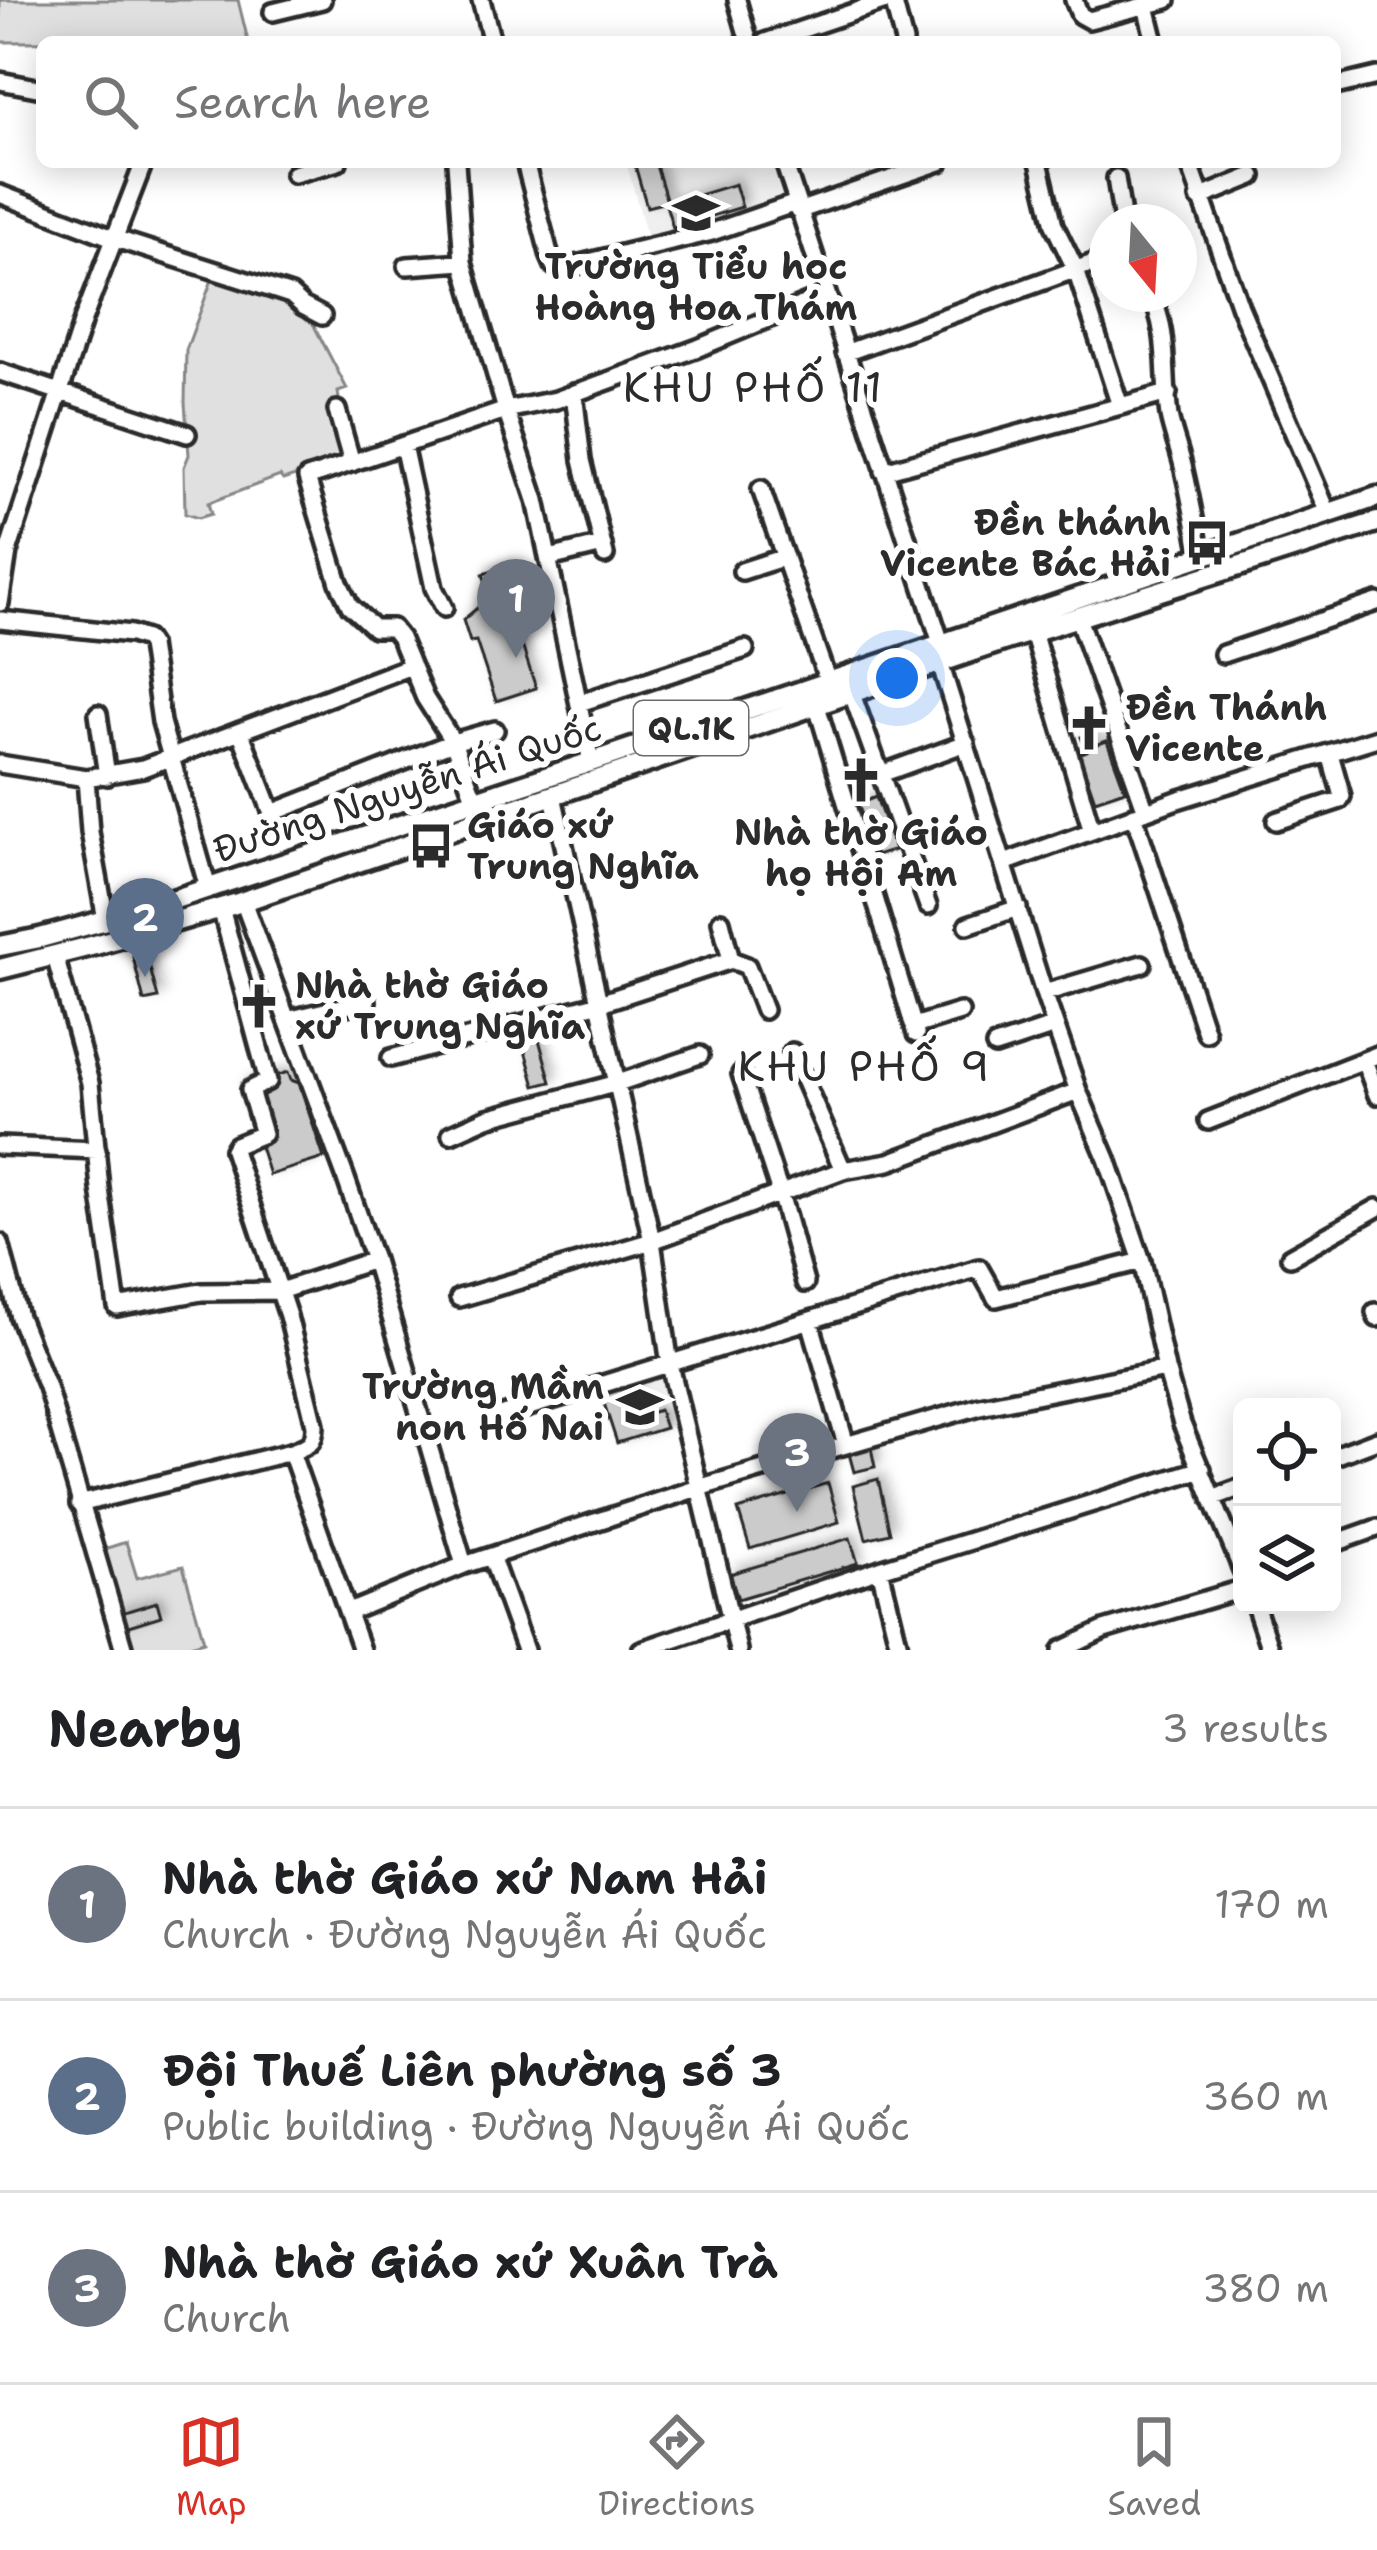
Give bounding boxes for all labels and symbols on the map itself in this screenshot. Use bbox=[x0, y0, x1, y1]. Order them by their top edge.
school or university icon: Trường Tiểu học Hoàng Hoa Thám bbox=[671, 188, 721, 238]
north arrow bbox=[1089, 204, 1197, 312]
place label: Trường Tiểu học Hoàng Hoa Thám bbox=[535, 242, 858, 332]
district label: KHU PHỐ 11 bbox=[623, 356, 885, 415]
place label: Đền thánh Vicente Bác Hải bbox=[880, 498, 1171, 588]
bus stop icon: Đền thánh Vicente Bác Hải bbox=[1182, 518, 1232, 568]
pin: 1 bbox=[477, 559, 555, 658]
your location bbox=[867, 648, 927, 708]
place label: Đền Thánh Vicente bbox=[1125, 683, 1327, 773]
road number: QL.1K bbox=[634, 701, 748, 755]
street label: Đường Nguyễn Ái Quốc bbox=[207, 703, 607, 874]
church icon: Đền Thánh Vicente bbox=[1064, 703, 1114, 753]
church icon: Nhà thờ Giáo họ Hội Am bbox=[836, 755, 886, 805]
place label: Giáo xứ Trung Nghĩa bbox=[467, 801, 699, 891]
place label: Nhà thờ Giáo họ Hội Am bbox=[734, 808, 988, 898]
bus stop icon: Giáo xứ Trung Nghĩa bbox=[406, 821, 456, 871]
pin: 2 bbox=[106, 878, 184, 977]
place label: Nhà thờ Giáo xứ Trung Nghĩa bbox=[295, 961, 586, 1051]
church icon: Nhà thờ Giáo xứ Trung Nghĩa bbox=[234, 981, 284, 1031]
district label: KHU PHỐ 9 bbox=[737, 1035, 993, 1094]
place label: Trường Mầm non Hố Nai bbox=[362, 1362, 604, 1452]
school or university icon: Trường Mầm non Hố Nai bbox=[615, 1382, 665, 1432]
pin: 3 bbox=[758, 1413, 836, 1512]

